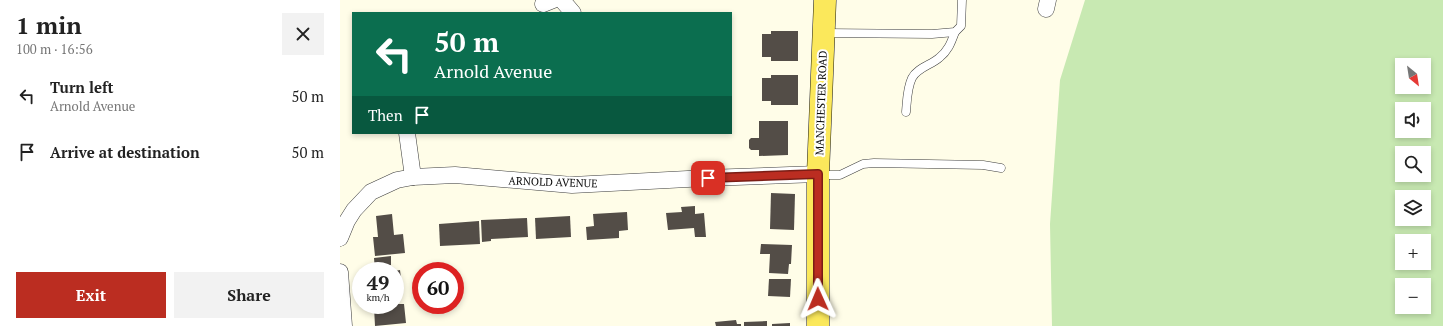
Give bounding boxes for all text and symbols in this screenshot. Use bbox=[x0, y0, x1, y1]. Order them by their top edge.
text: 1 min bbox=[16, 9, 82, 41]
button: close bbox=[282, 13, 324, 55]
text: 50 m bbox=[434, 23, 499, 60]
icon: left bbox=[368, 28, 420, 80]
text: 100 m · 16:56 bbox=[16, 40, 93, 58]
street label: MANCHESTER ROAD bbox=[812, 50, 830, 156]
north arrow bbox=[1395, 58, 1431, 94]
map controls bbox=[1395, 58, 1431, 314]
text: Arnold Avenue bbox=[434, 59, 552, 83]
text: Turn left bbox=[50, 77, 114, 97]
icon: left bbox=[16, 85, 38, 107]
text: 50 m bbox=[291, 86, 324, 106]
text: Arnold Avenue bbox=[50, 97, 135, 115]
button: sound bbox=[1395, 102, 1431, 138]
icon: arrive bbox=[411, 104, 433, 126]
text: Then bbox=[368, 105, 403, 125]
icon: arrive bbox=[16, 141, 38, 163]
text: Arrive at destination bbox=[50, 142, 200, 162]
text: 50 m bbox=[291, 142, 324, 162]
button: search bbox=[1395, 146, 1431, 182]
pin bbox=[691, 161, 725, 195]
icon: arrive bbox=[697, 167, 719, 189]
street label: ARNOLD AVENUE bbox=[508, 173, 598, 191]
button: layers bbox=[1395, 190, 1431, 226]
button: + bbox=[1395, 234, 1431, 270]
speed limit sign: 60 bbox=[412, 262, 464, 314]
text: 49 bbox=[367, 269, 389, 296]
button: Exit bbox=[16, 272, 166, 318]
button: Share bbox=[174, 272, 324, 318]
position arrow bbox=[797, 278, 839, 320]
button: − bbox=[1395, 278, 1431, 314]
text: km/h bbox=[366, 291, 390, 304]

